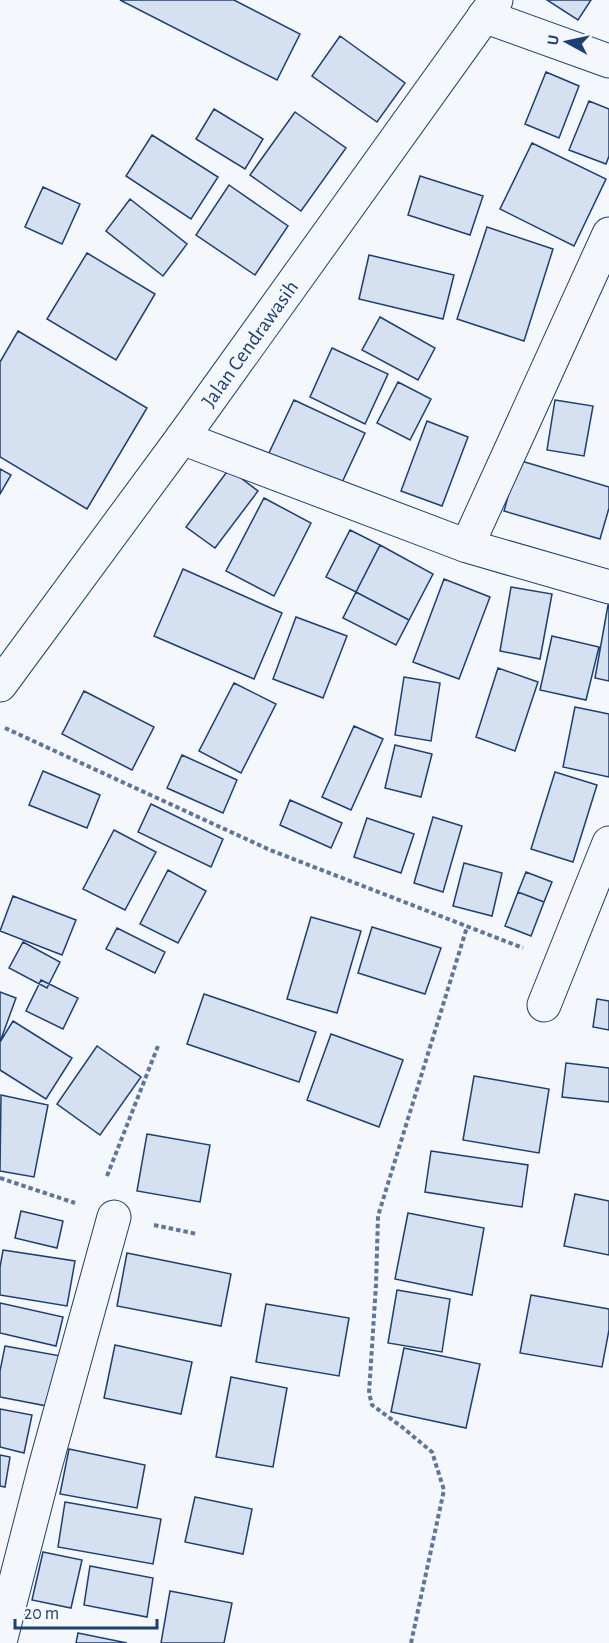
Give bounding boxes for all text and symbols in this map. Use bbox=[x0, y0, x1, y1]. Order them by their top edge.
north arrow bbox=[537, 12, 597, 72]
text: U bbox=[545, 34, 562, 46]
street label: Jalan Cendrawasih bbox=[198, 277, 302, 411]
scale bar bbox=[15, 1592, 158, 1630]
text: 20 m bbox=[24, 1605, 59, 1623]

